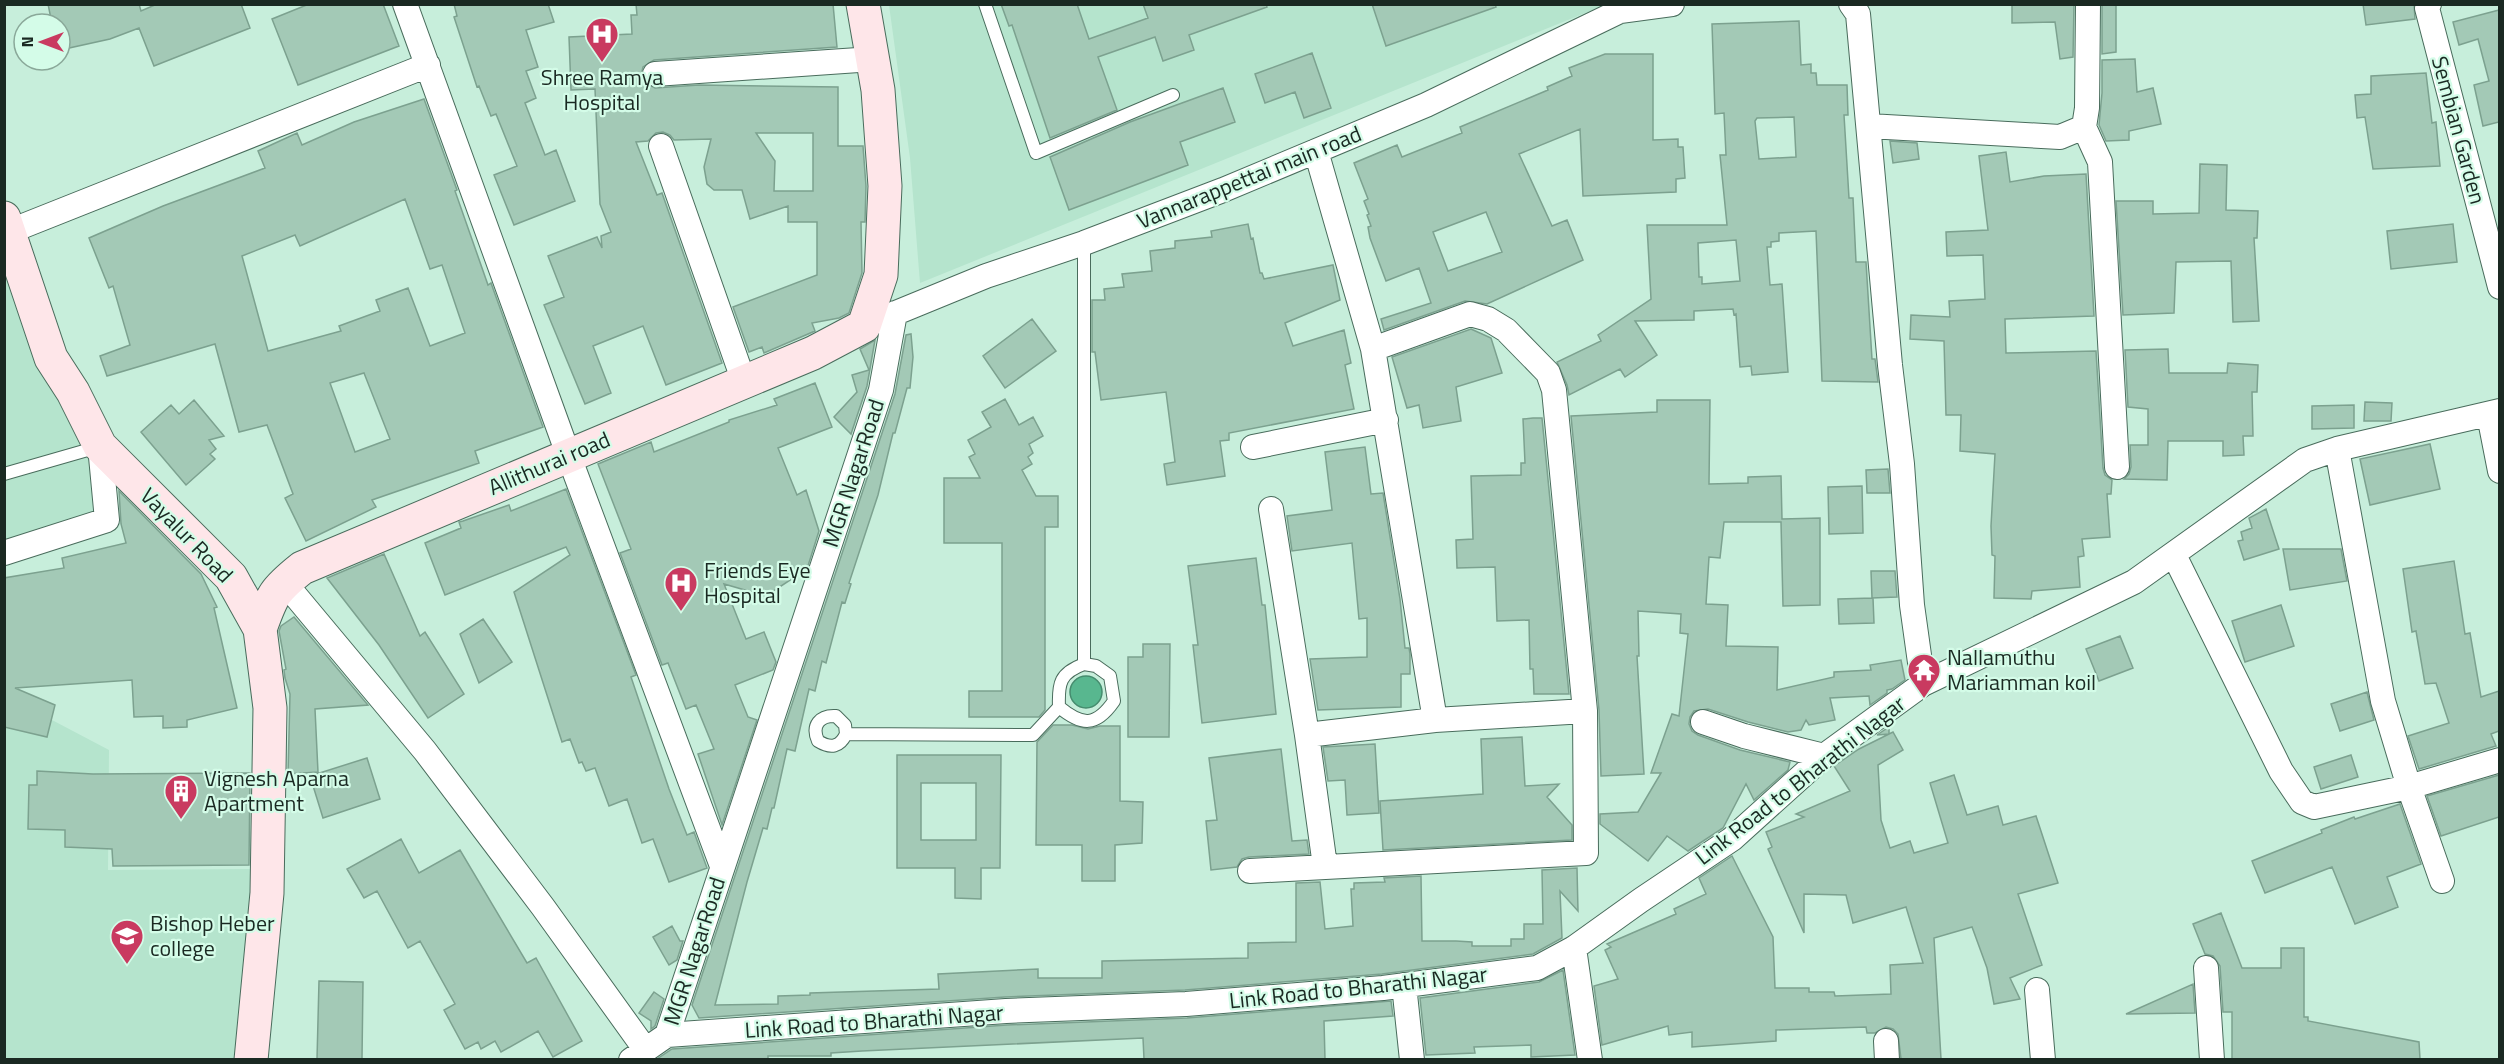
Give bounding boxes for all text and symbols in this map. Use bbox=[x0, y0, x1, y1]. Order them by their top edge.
north arrow bbox=[12, 12, 72, 72]
hospital icon: Shree Ramya Hospital bbox=[584, 16, 620, 63]
text: N bbox=[15, 36, 39, 48]
street label: Sembian Garden bbox=[2423, 52, 2495, 208]
place label: Shree Ramya Hospital bbox=[541, 60, 663, 119]
street label: Vannarappettai main road bbox=[1132, 116, 1366, 238]
street label: MGR NagarRoad bbox=[813, 395, 893, 551]
street label: Allithurai road bbox=[483, 422, 615, 504]
street label: Vayalur Road bbox=[133, 480, 241, 590]
place label: Friends Eye Hospital bbox=[704, 553, 811, 612]
hospital icon: Friends Eye Hospital bbox=[663, 565, 699, 612]
place label: Nallamuthu Mariamman koil bbox=[1947, 640, 2096, 699]
temple icon: Nallamuthu Mariamman koil bbox=[1906, 652, 1942, 699]
street label: Link Road to Bharathi Nagar bbox=[1687, 687, 1913, 873]
place label: Vignesh Aparna Apartment bbox=[204, 761, 349, 820]
building icon: Vignesh Aparna Apartment bbox=[163, 773, 199, 820]
street label: MGR NagarRoad bbox=[654, 873, 734, 1029]
place label: Bishop Heber college bbox=[150, 906, 275, 965]
school or university icon: Bishop Heber college bbox=[109, 918, 145, 965]
street label: Link Road to Bharathi Nagar bbox=[1227, 957, 1489, 1017]
street label: Link Road to Bharathi Nagar bbox=[744, 995, 1005, 1047]

